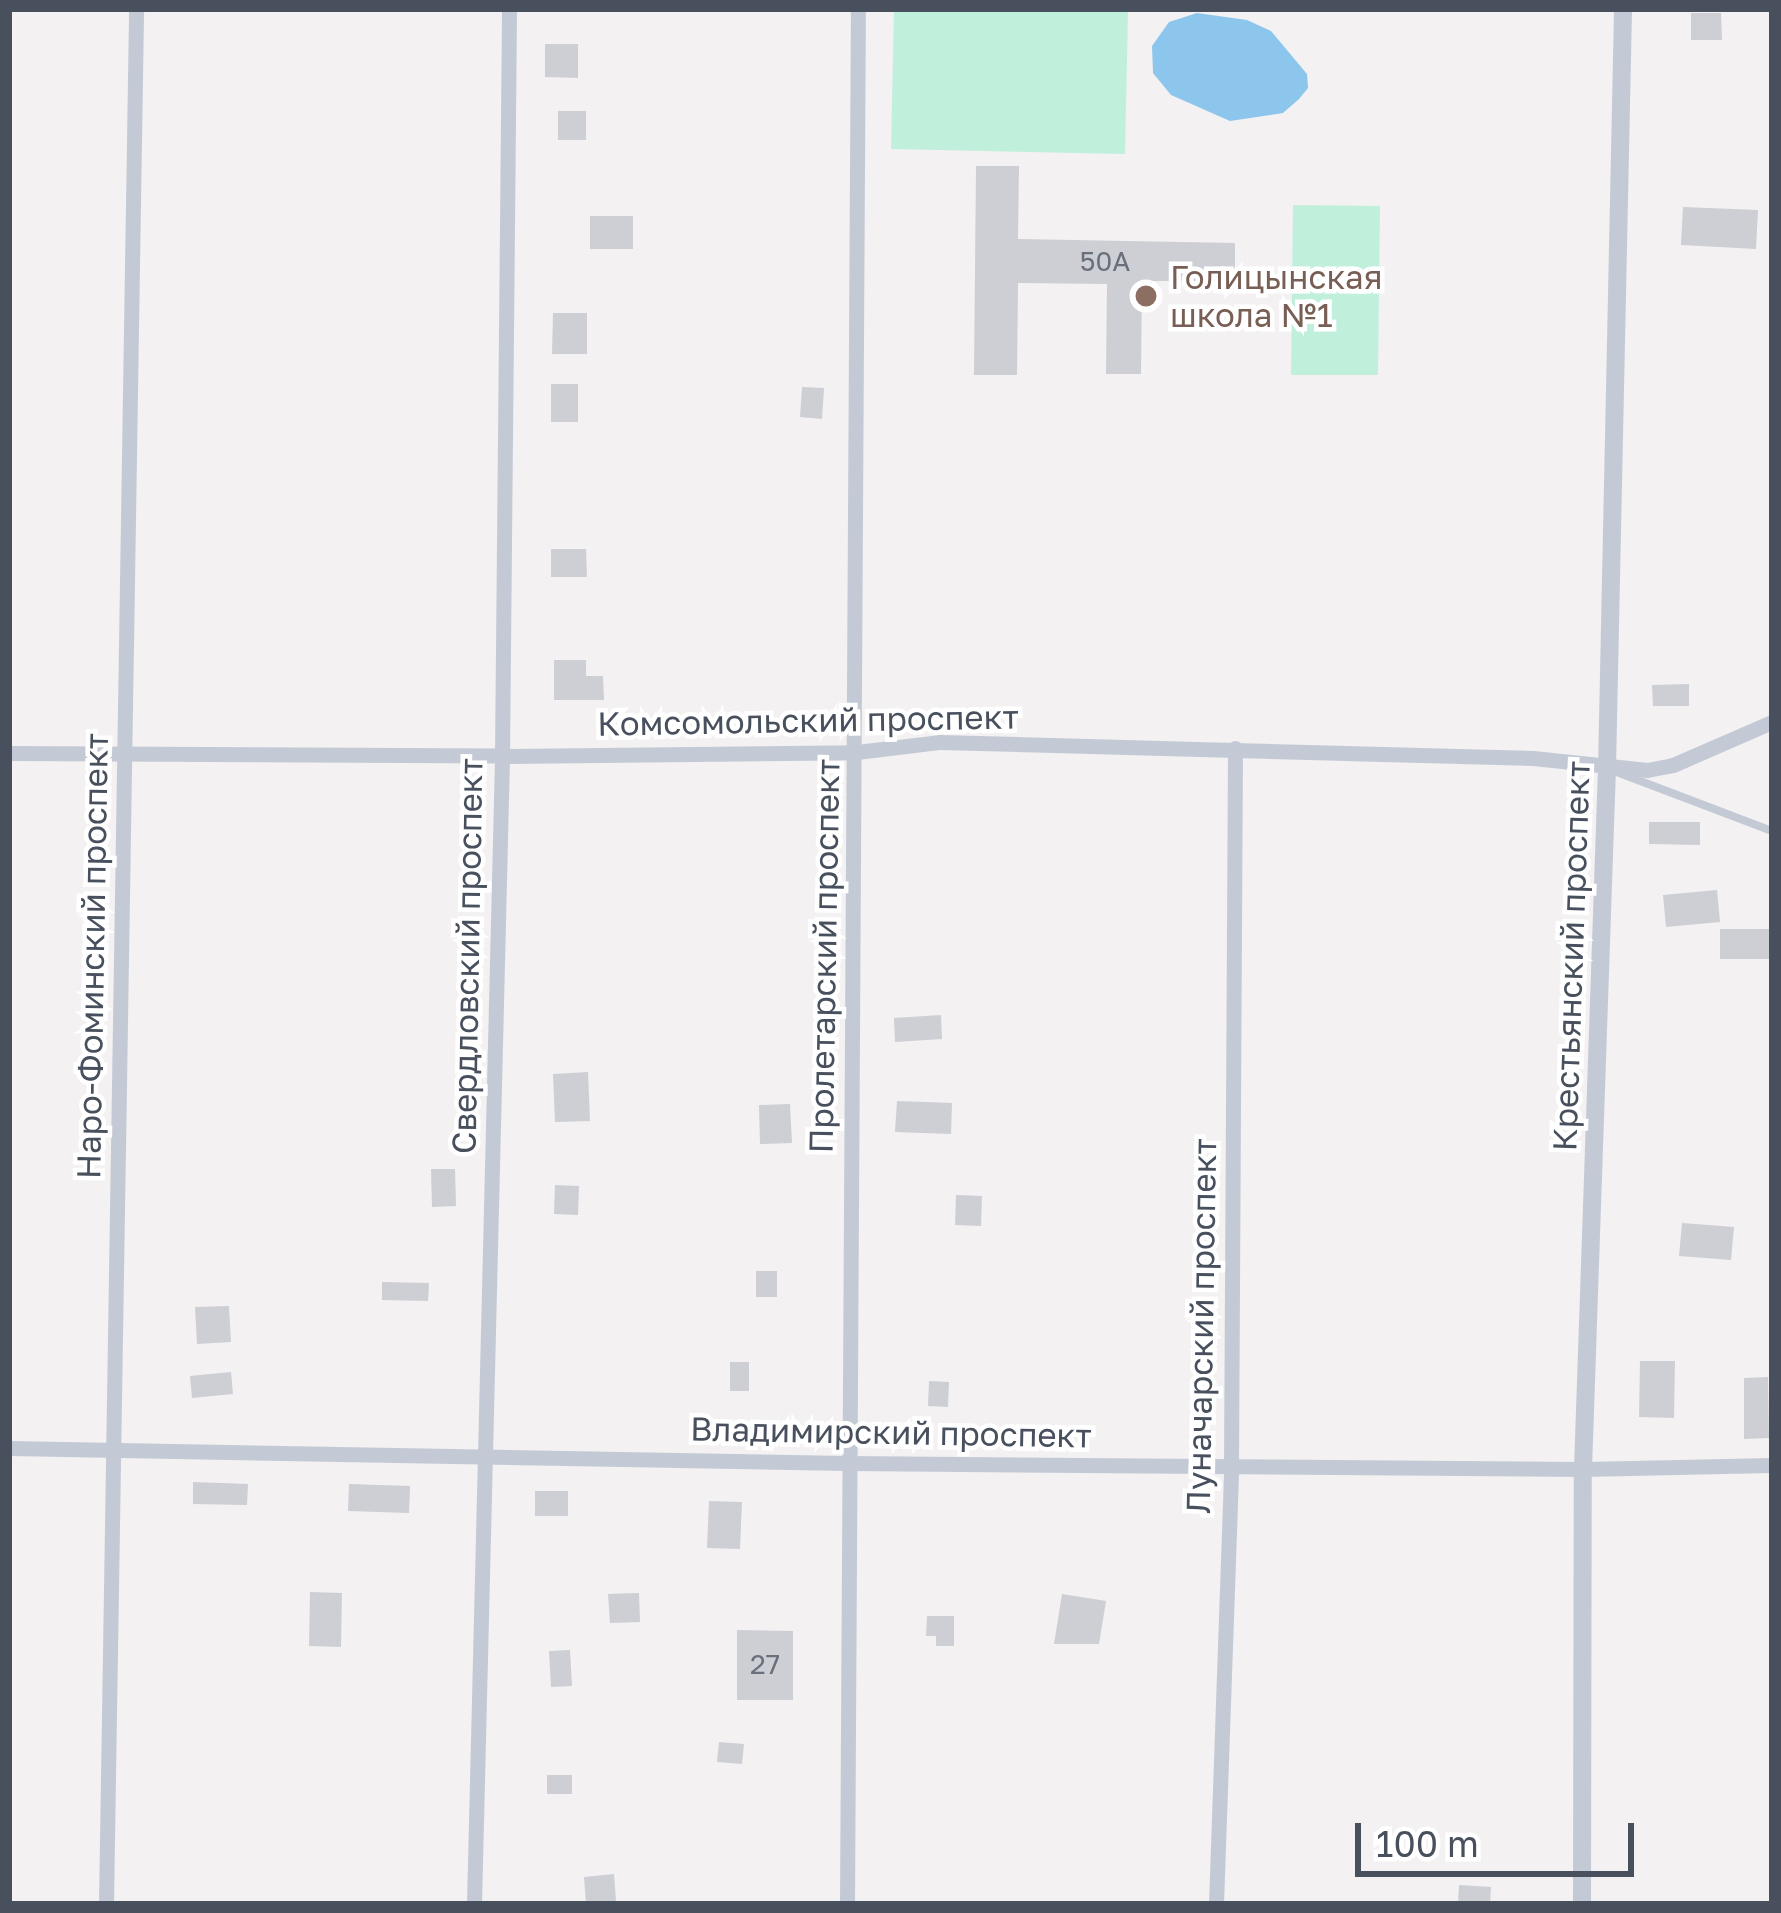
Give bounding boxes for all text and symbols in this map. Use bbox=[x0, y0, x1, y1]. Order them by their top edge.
house number: 50А bbox=[1080, 246, 1130, 278]
place label: Голицынская школа №1 bbox=[1170, 257, 1383, 335]
marker: Голицынская школа №1 bbox=[1133, 283, 1159, 309]
street label: Комсомольский проспект bbox=[597, 697, 1019, 743]
street label: Наро-Фоминский проспект bbox=[68, 733, 116, 1179]
street label: Свердловский проспект bbox=[444, 758, 490, 1154]
street label: Пролетарский проспект bbox=[801, 758, 847, 1154]
street label: Крестьянский проспект bbox=[1544, 760, 1598, 1152]
street label: Луначарский проспект bbox=[1178, 1138, 1224, 1514]
street label: Владимирский проспект bbox=[690, 1409, 1092, 1455]
house number: 27 bbox=[750, 1649, 780, 1681]
scale bar bbox=[1361, 1799, 1640, 1873]
text: 100 m bbox=[1376, 1822, 1479, 1865]

